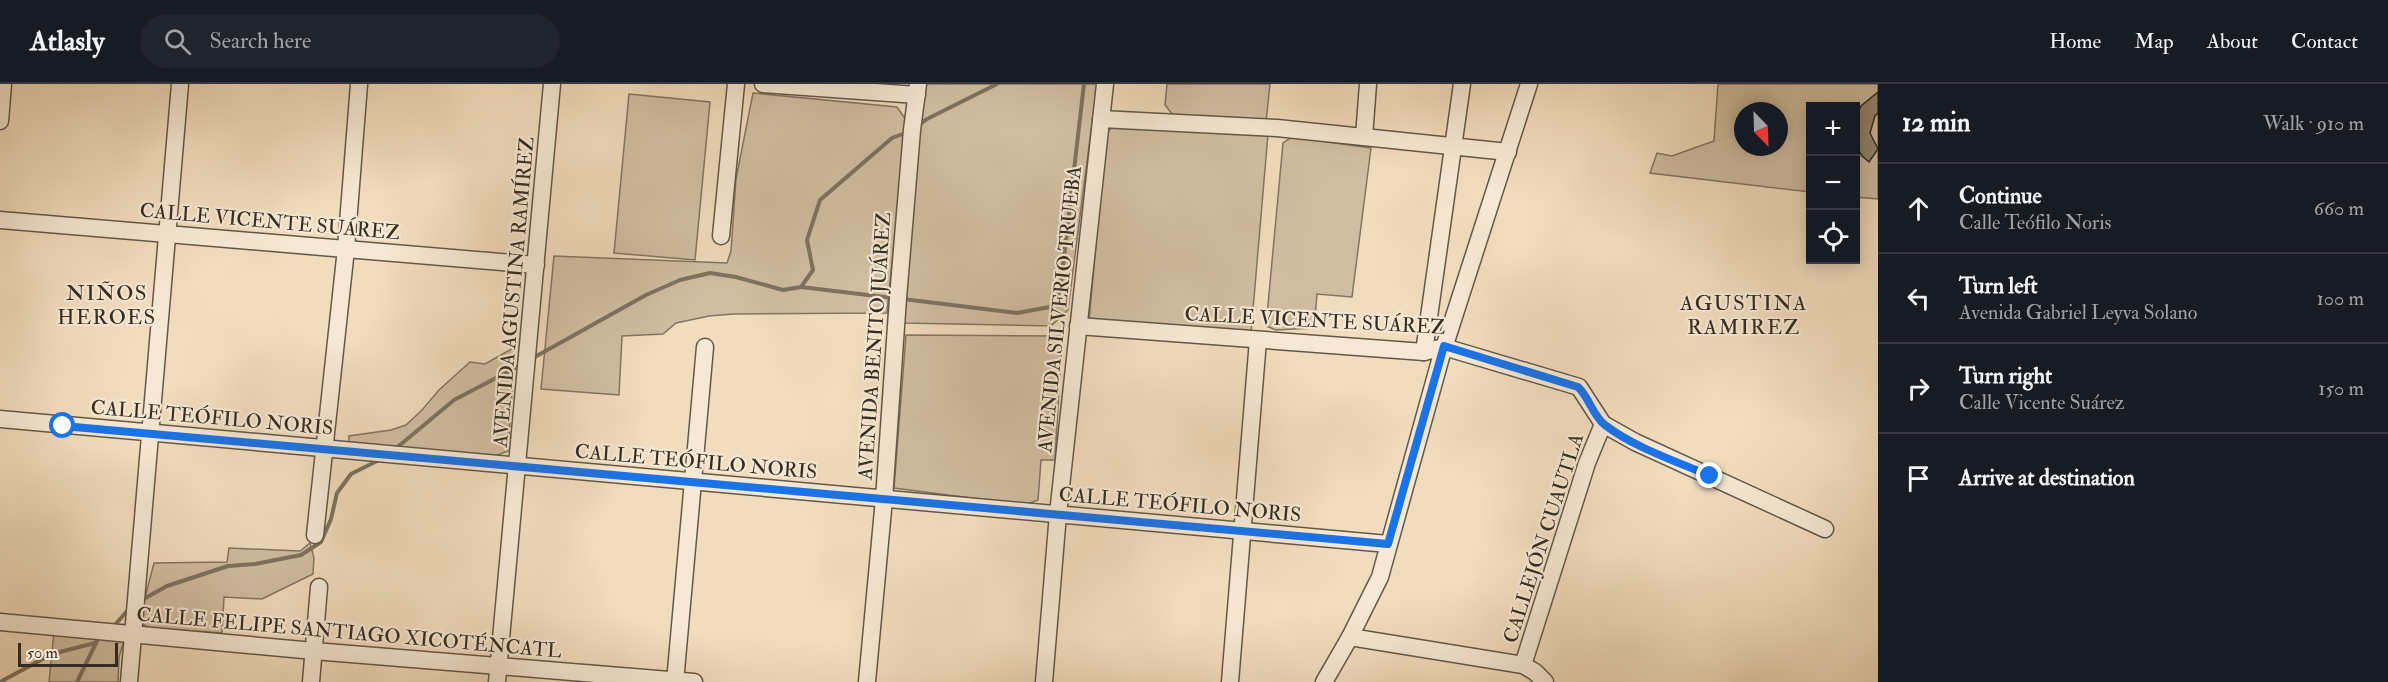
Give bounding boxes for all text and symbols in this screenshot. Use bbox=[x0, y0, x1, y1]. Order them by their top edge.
search box bbox=[140, 14, 560, 68]
text: Atlasly bbox=[30, 24, 104, 59]
icon: search bbox=[161, 25, 194, 58]
text: Search here bbox=[209, 27, 311, 55]
text: Home bbox=[2049, 28, 2101, 55]
text: Map bbox=[2134, 28, 2174, 55]
text: About bbox=[2207, 28, 2258, 55]
text: Contact bbox=[2291, 28, 2358, 55]
north arrow bbox=[1734, 102, 1788, 156]
map controls bbox=[1806, 102, 1860, 264]
button: + bbox=[1806, 102, 1860, 156]
text: 12 min bbox=[1902, 107, 1970, 139]
text: Walk · 910 m bbox=[2263, 111, 2364, 136]
street label: AVENIDA AGUSTINA RAMÍREZ bbox=[486, 136, 540, 449]
button: − bbox=[1806, 156, 1860, 210]
street label: AVENIDA SILVERIO TRUEBA bbox=[1032, 164, 1087, 455]
text: Continue bbox=[1959, 182, 2042, 210]
icon: ahead bbox=[1902, 192, 1935, 225]
text: 660 m bbox=[2314, 196, 2364, 221]
street label: CALLE VICENTE SUÁREZ bbox=[139, 197, 401, 245]
button: locate bbox=[1806, 210, 1860, 264]
text: Calle Teófilo Noris bbox=[1959, 210, 2111, 235]
street label: AVENIDA BENITO JUÁREZ bbox=[852, 211, 896, 482]
text: Turn left bbox=[1959, 272, 2038, 300]
district label: NIÑOS HEROES bbox=[57, 280, 157, 331]
icon: left bbox=[1902, 282, 1935, 315]
text: 100 m bbox=[2317, 286, 2364, 311]
district label: AGUSTINA RAMIREZ bbox=[1679, 290, 1808, 341]
street label: CALLE VICENTE SUÁREZ bbox=[1184, 300, 1446, 340]
text: Avenida Gabriel Leyva Solano bbox=[1959, 300, 2198, 325]
text: Turn right bbox=[1959, 362, 2052, 390]
icon: right bbox=[1902, 372, 1935, 405]
text: 150 m bbox=[2318, 376, 2364, 401]
text: Calle Vicente Suárez bbox=[1959, 390, 2125, 415]
street label: CALLE TEÓFILO NORIS bbox=[90, 393, 334, 441]
route start bbox=[49, 412, 75, 438]
street label: CALLEJÓN CUAUTLA bbox=[1497, 430, 1589, 646]
street label: CALLE TEÓFILO NORIS bbox=[574, 437, 818, 485]
route end bbox=[1696, 462, 1722, 488]
icon: arrive bbox=[1902, 462, 1935, 495]
text: Arrive at destination bbox=[1959, 464, 2135, 492]
street label: CALLE TEÓFILO NORIS bbox=[1058, 480, 1302, 528]
street label: CALLE FELIPE SANTIAGO XICOTÉNCATL bbox=[135, 600, 563, 664]
scale bar bbox=[18, 640, 118, 668]
text: 50 m bbox=[27, 643, 58, 663]

